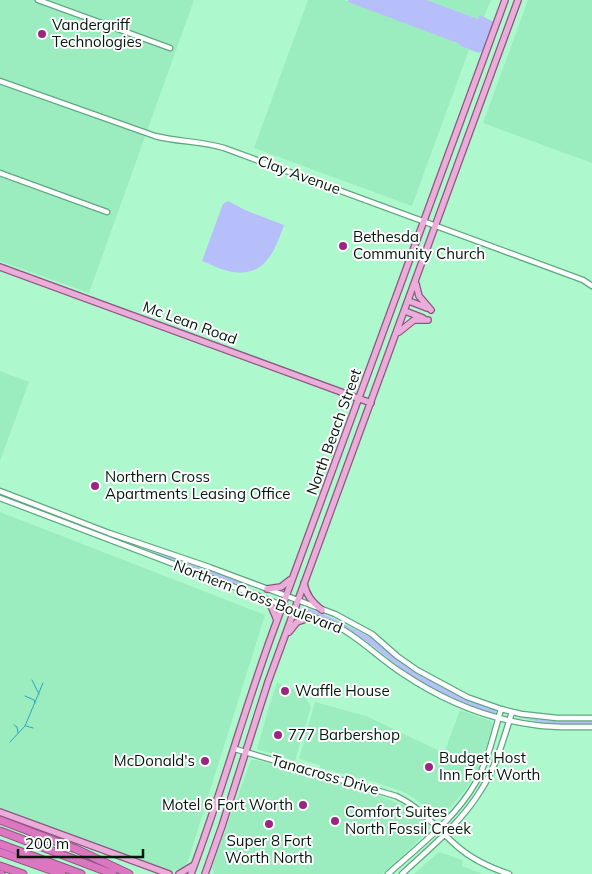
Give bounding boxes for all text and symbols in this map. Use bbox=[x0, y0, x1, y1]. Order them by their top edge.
place label: Vandergriff Technologies bbox=[52, 15, 142, 51]
marker: Vandergriff Technologies bbox=[36, 28, 48, 40]
street label: Clay Avenue bbox=[255, 151, 343, 198]
place label: Bethesda Community Church bbox=[353, 227, 485, 263]
marker: Bethesda Community Church bbox=[337, 240, 349, 252]
street label: Mc Lean Road bbox=[140, 297, 240, 348]
street label: North Beach Street bbox=[302, 366, 365, 497]
place label: Northern Cross Apartments Leasing Office bbox=[105, 467, 290, 503]
marker: Northern Cross Apartments Leasing Office bbox=[89, 480, 101, 492]
street label: Northern Cross Boulevard bbox=[171, 556, 345, 638]
place label: Waffle House bbox=[295, 681, 390, 700]
marker: Waffle House bbox=[279, 685, 291, 697]
place label: 777 Barbershop bbox=[288, 725, 400, 744]
marker: 777 Barbershop bbox=[272, 729, 284, 741]
place label: Budget Host Inn Fort Worth bbox=[439, 748, 540, 784]
street label: Tanacross Drive bbox=[269, 750, 381, 799]
place label: McDonald's bbox=[114, 751, 195, 770]
marker: McDonald's bbox=[199, 755, 211, 767]
marker: Budget Host Inn Fort Worth bbox=[423, 761, 435, 773]
place label: Motel 6 Fort Worth bbox=[162, 795, 293, 814]
marker: Motel 6 Fort Worth bbox=[297, 799, 309, 811]
place label: Comfort Suites North Fossil Creek bbox=[345, 802, 471, 838]
marker: Comfort Suites North Fossil Creek bbox=[329, 815, 341, 827]
marker: Super 8 Fort Worth North bbox=[263, 818, 275, 830]
scale bar bbox=[18, 826, 142, 858]
place label: Super 8 Fort Worth North bbox=[225, 831, 313, 867]
text: 200 m bbox=[25, 834, 69, 853]

